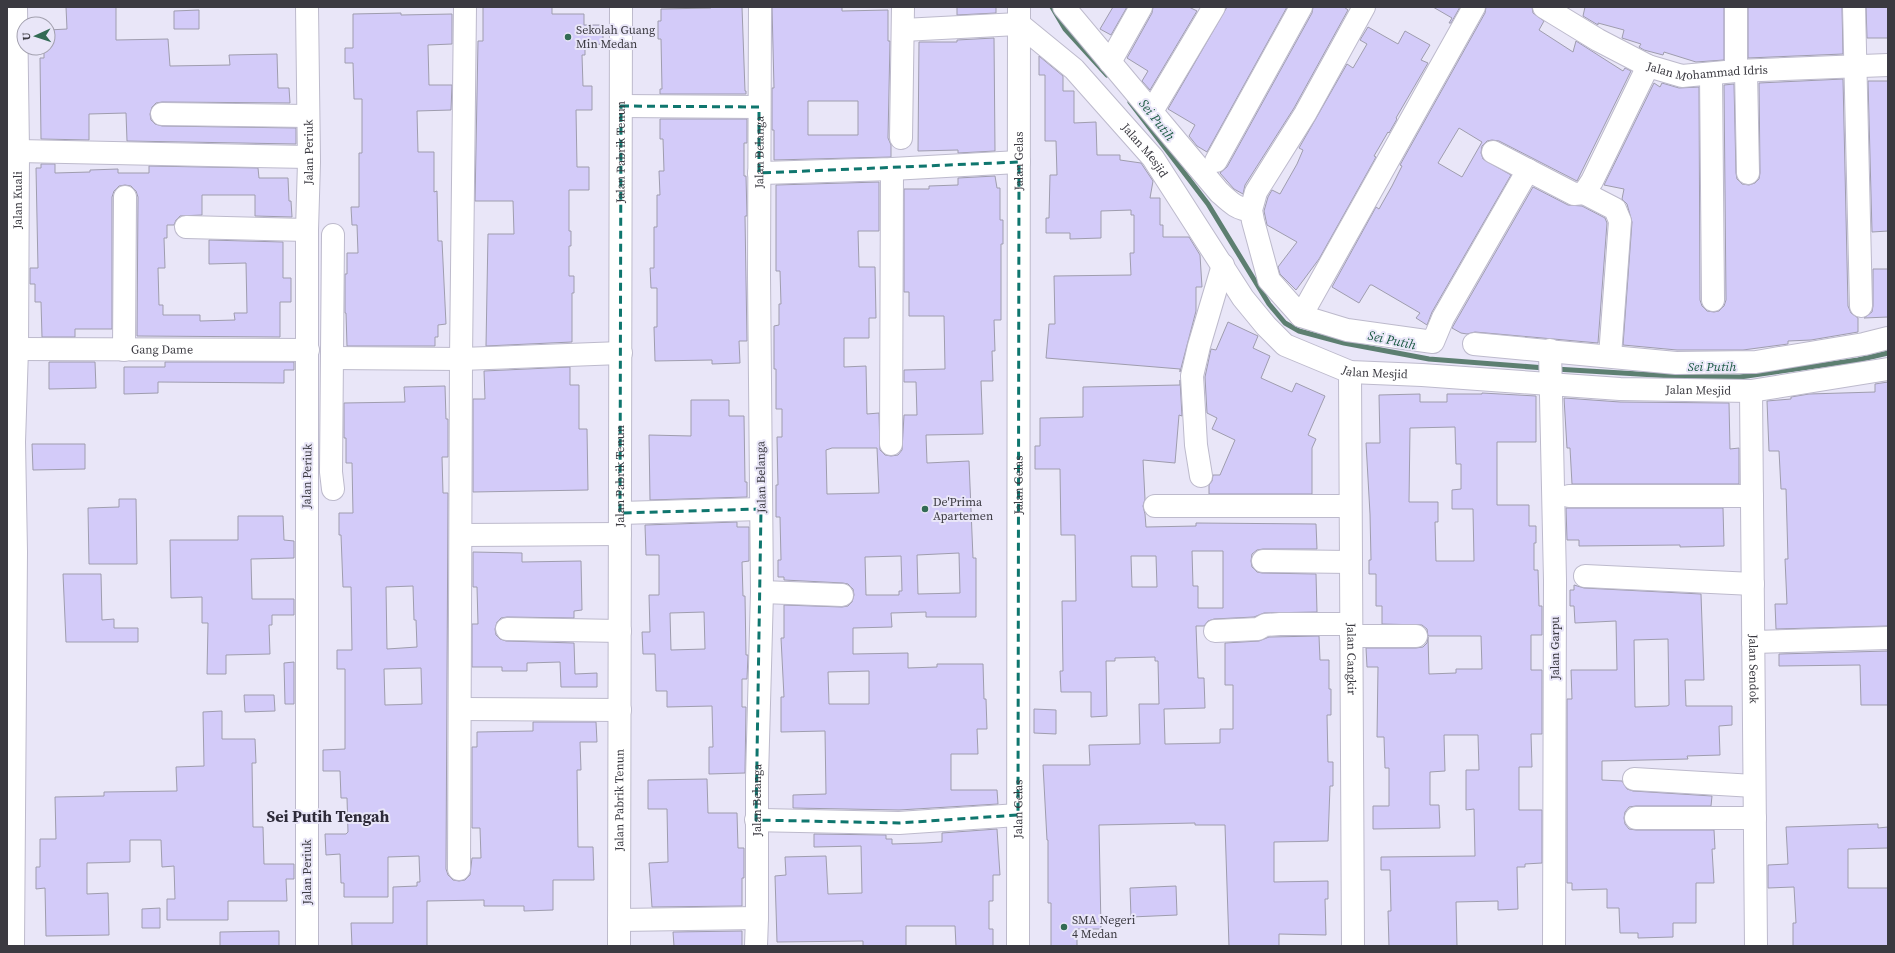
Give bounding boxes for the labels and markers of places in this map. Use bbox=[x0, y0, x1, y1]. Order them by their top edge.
place label: Sekolah Guang Min Medan bbox=[576, 22, 655, 52]
marker: Sekolah Guang Min Medan bbox=[563, 32, 573, 42]
place label: De'Prima Apartemen bbox=[933, 494, 993, 524]
marker: De'Prima Apartemen bbox=[920, 504, 930, 514]
place label: SMA Negeri 4 Medan bbox=[1072, 912, 1136, 942]
marker: SMA Negeri 4 Medan bbox=[1059, 922, 1069, 932]

